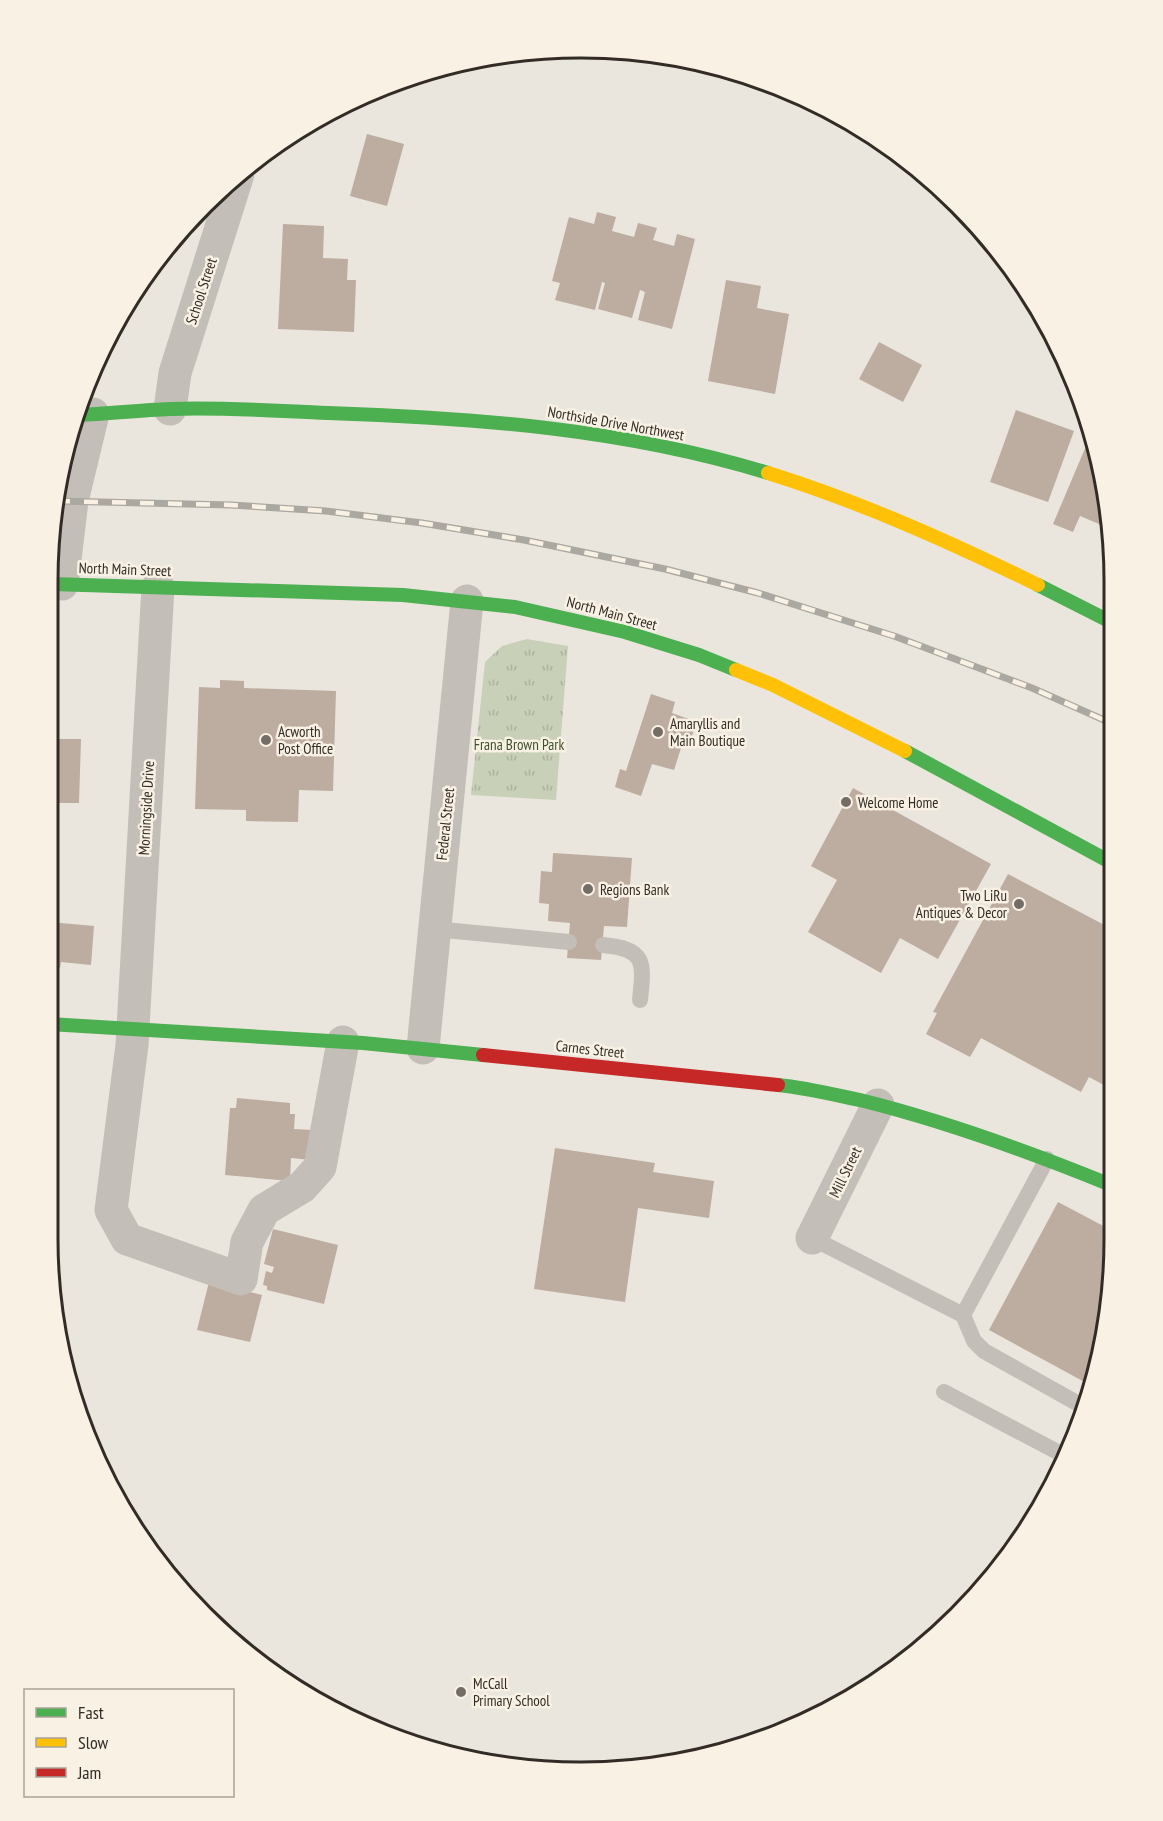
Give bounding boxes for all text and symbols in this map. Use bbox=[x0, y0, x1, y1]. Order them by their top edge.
street label: School Street bbox=[181, 255, 221, 327]
street label: Northside Drive Northwest bbox=[546, 402, 686, 444]
street label: North Main Street bbox=[78, 558, 172, 580]
street label: North Main Street bbox=[565, 592, 659, 634]
place label: Amaryllis and Main Boutique bbox=[670, 714, 745, 750]
place label: Acworth Post Office bbox=[278, 722, 333, 758]
marker: Amaryllis and Main Boutique bbox=[651, 725, 665, 739]
marker: Acworth Post Office bbox=[259, 733, 273, 747]
park label: Frana Brown Park bbox=[474, 735, 564, 754]
street label: Morningside Drive bbox=[134, 760, 158, 856]
street label: Federal Street bbox=[432, 787, 458, 861]
place label: Welcome Home bbox=[858, 793, 938, 812]
marker: Welcome Home bbox=[839, 795, 853, 809]
place label: Regions Bank bbox=[600, 880, 669, 899]
marker: Regions Bank bbox=[581, 882, 595, 896]
place label: Two LiRu Antiques & Decor bbox=[916, 886, 1008, 922]
marker: Two LiRu Antiques & Decor bbox=[1012, 897, 1026, 911]
street label: Carnes Street bbox=[555, 1036, 625, 1062]
street label: Mill Street bbox=[825, 1144, 865, 1200]
place label: McCall Primary School bbox=[473, 1674, 550, 1710]
marker: McCall Primary School bbox=[454, 1685, 468, 1699]
legend bbox=[24, 1689, 234, 1797]
text: Fast bbox=[78, 1701, 104, 1724]
text: Slow bbox=[78, 1731, 109, 1754]
text: Jam bbox=[77, 1761, 101, 1784]

